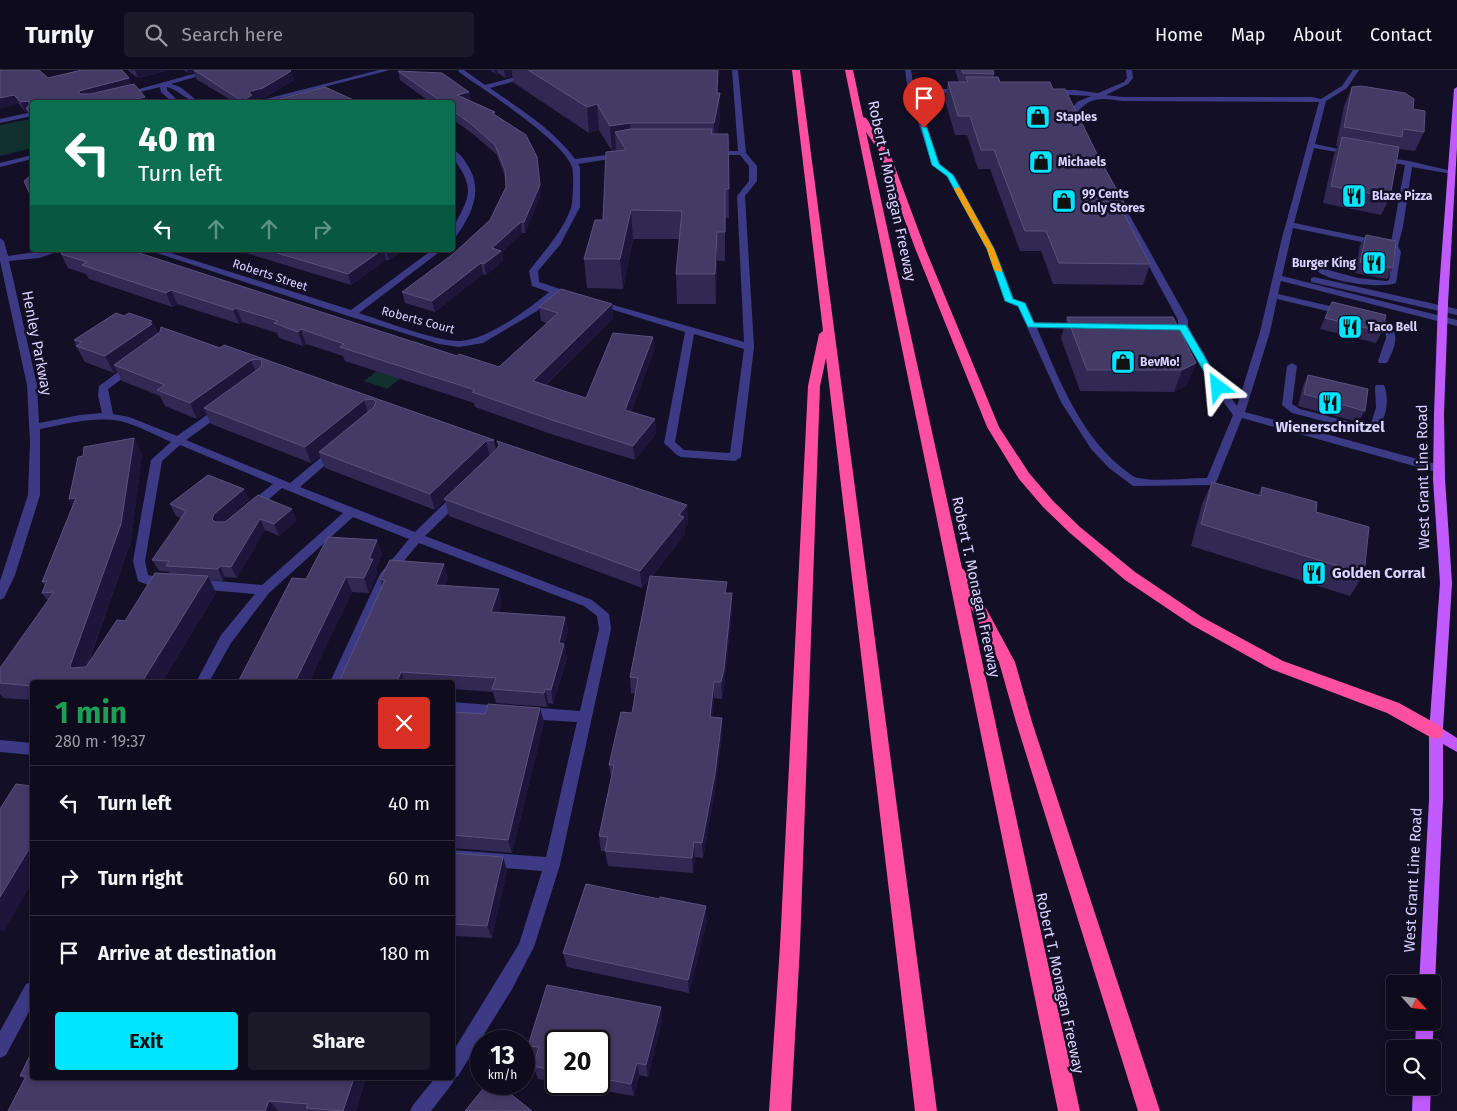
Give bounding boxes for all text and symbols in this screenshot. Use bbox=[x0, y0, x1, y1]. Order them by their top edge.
search box bbox=[124, 12, 474, 57]
text: Turnly bbox=[25, 21, 94, 49]
icon: search bbox=[142, 21, 170, 49]
text: Search here bbox=[182, 23, 283, 46]
text: Home bbox=[1155, 24, 1203, 46]
text: Map bbox=[1231, 24, 1265, 46]
text: About bbox=[1293, 24, 1342, 46]
text: Contact bbox=[1370, 24, 1432, 46]
pin bbox=[903, 77, 945, 128]
icon: arrive bbox=[910, 84, 938, 112]
street label: Robert T. Monagan Freeway bbox=[864, 99, 920, 284]
shop icon: Staples bbox=[1025, 104, 1051, 130]
place label: Staples bbox=[1056, 110, 1097, 124]
text: 40 m bbox=[138, 118, 216, 160]
icon: left bbox=[55, 120, 120, 185]
shop icon: Michaels bbox=[1028, 149, 1054, 175]
place label: Michaels bbox=[1058, 155, 1106, 169]
text: Turn left bbox=[138, 160, 222, 187]
restaurant icon: Blaze Pizza bbox=[1341, 183, 1367, 209]
place label: 99 Cents Only Stores bbox=[1082, 187, 1145, 215]
shop icon: 99 Cents Only Stores bbox=[1051, 188, 1077, 214]
place label: Blaze Pizza bbox=[1372, 189, 1433, 203]
icon: left bbox=[149, 215, 177, 243]
icon: ahead bbox=[202, 215, 230, 243]
icon: ahead bbox=[255, 215, 283, 243]
icon: right bbox=[308, 215, 336, 243]
restaurant icon: Burger King bbox=[1361, 250, 1387, 276]
street label: Roberts Street bbox=[231, 256, 310, 294]
place label: Burger King bbox=[1292, 256, 1356, 270]
street label: Henley Parkway bbox=[18, 289, 56, 398]
street label: Roberts Court bbox=[380, 304, 457, 337]
restaurant icon: Taco Bell bbox=[1337, 314, 1363, 340]
place label: Taco Bell bbox=[1368, 320, 1417, 334]
shop icon: BevMo! bbox=[1110, 349, 1136, 375]
place label: BevMo! bbox=[1140, 355, 1180, 369]
position arrow bbox=[1191, 360, 1243, 412]
restaurant icon: Wienerschnitzel bbox=[1317, 390, 1343, 416]
street label: West Grant Line Road bbox=[1413, 404, 1433, 550]
place label: Wienerschnitzel bbox=[1275, 418, 1385, 436]
street label: Robert T. Monagan Freeway bbox=[948, 495, 1004, 680]
restaurant icon: Golden Corral bbox=[1301, 560, 1327, 586]
place label: Golden Corral bbox=[1332, 564, 1426, 582]
text: 1 min bbox=[55, 695, 127, 731]
button: close bbox=[378, 697, 430, 749]
text: 280 m · 19:37 bbox=[55, 732, 145, 751]
icon: left bbox=[55, 789, 83, 817]
text: Turn left bbox=[98, 792, 172, 815]
text: 40 m bbox=[388, 792, 430, 815]
street label: West Grant Line Road bbox=[1400, 807, 1426, 953]
icon: right bbox=[55, 864, 83, 892]
text: Turn right bbox=[98, 867, 183, 890]
text: 60 m bbox=[388, 867, 430, 890]
street label: Robert T. Monagan Freeway bbox=[1032, 891, 1088, 1076]
icon: arrive bbox=[55, 939, 83, 967]
text: Arrive at destination bbox=[98, 942, 277, 965]
text: 180 m bbox=[379, 942, 430, 965]
north arrow bbox=[1386, 975, 1441, 1030]
map controls bbox=[1386, 975, 1441, 1095]
button: Exit bbox=[55, 1012, 238, 1070]
button: Share bbox=[248, 1012, 430, 1070]
speed limit sign: 20 bbox=[545, 1030, 610, 1095]
button: search bbox=[1386, 1040, 1441, 1095]
text: 13 bbox=[490, 1041, 515, 1071]
text: km/h bbox=[488, 1068, 517, 1082]

